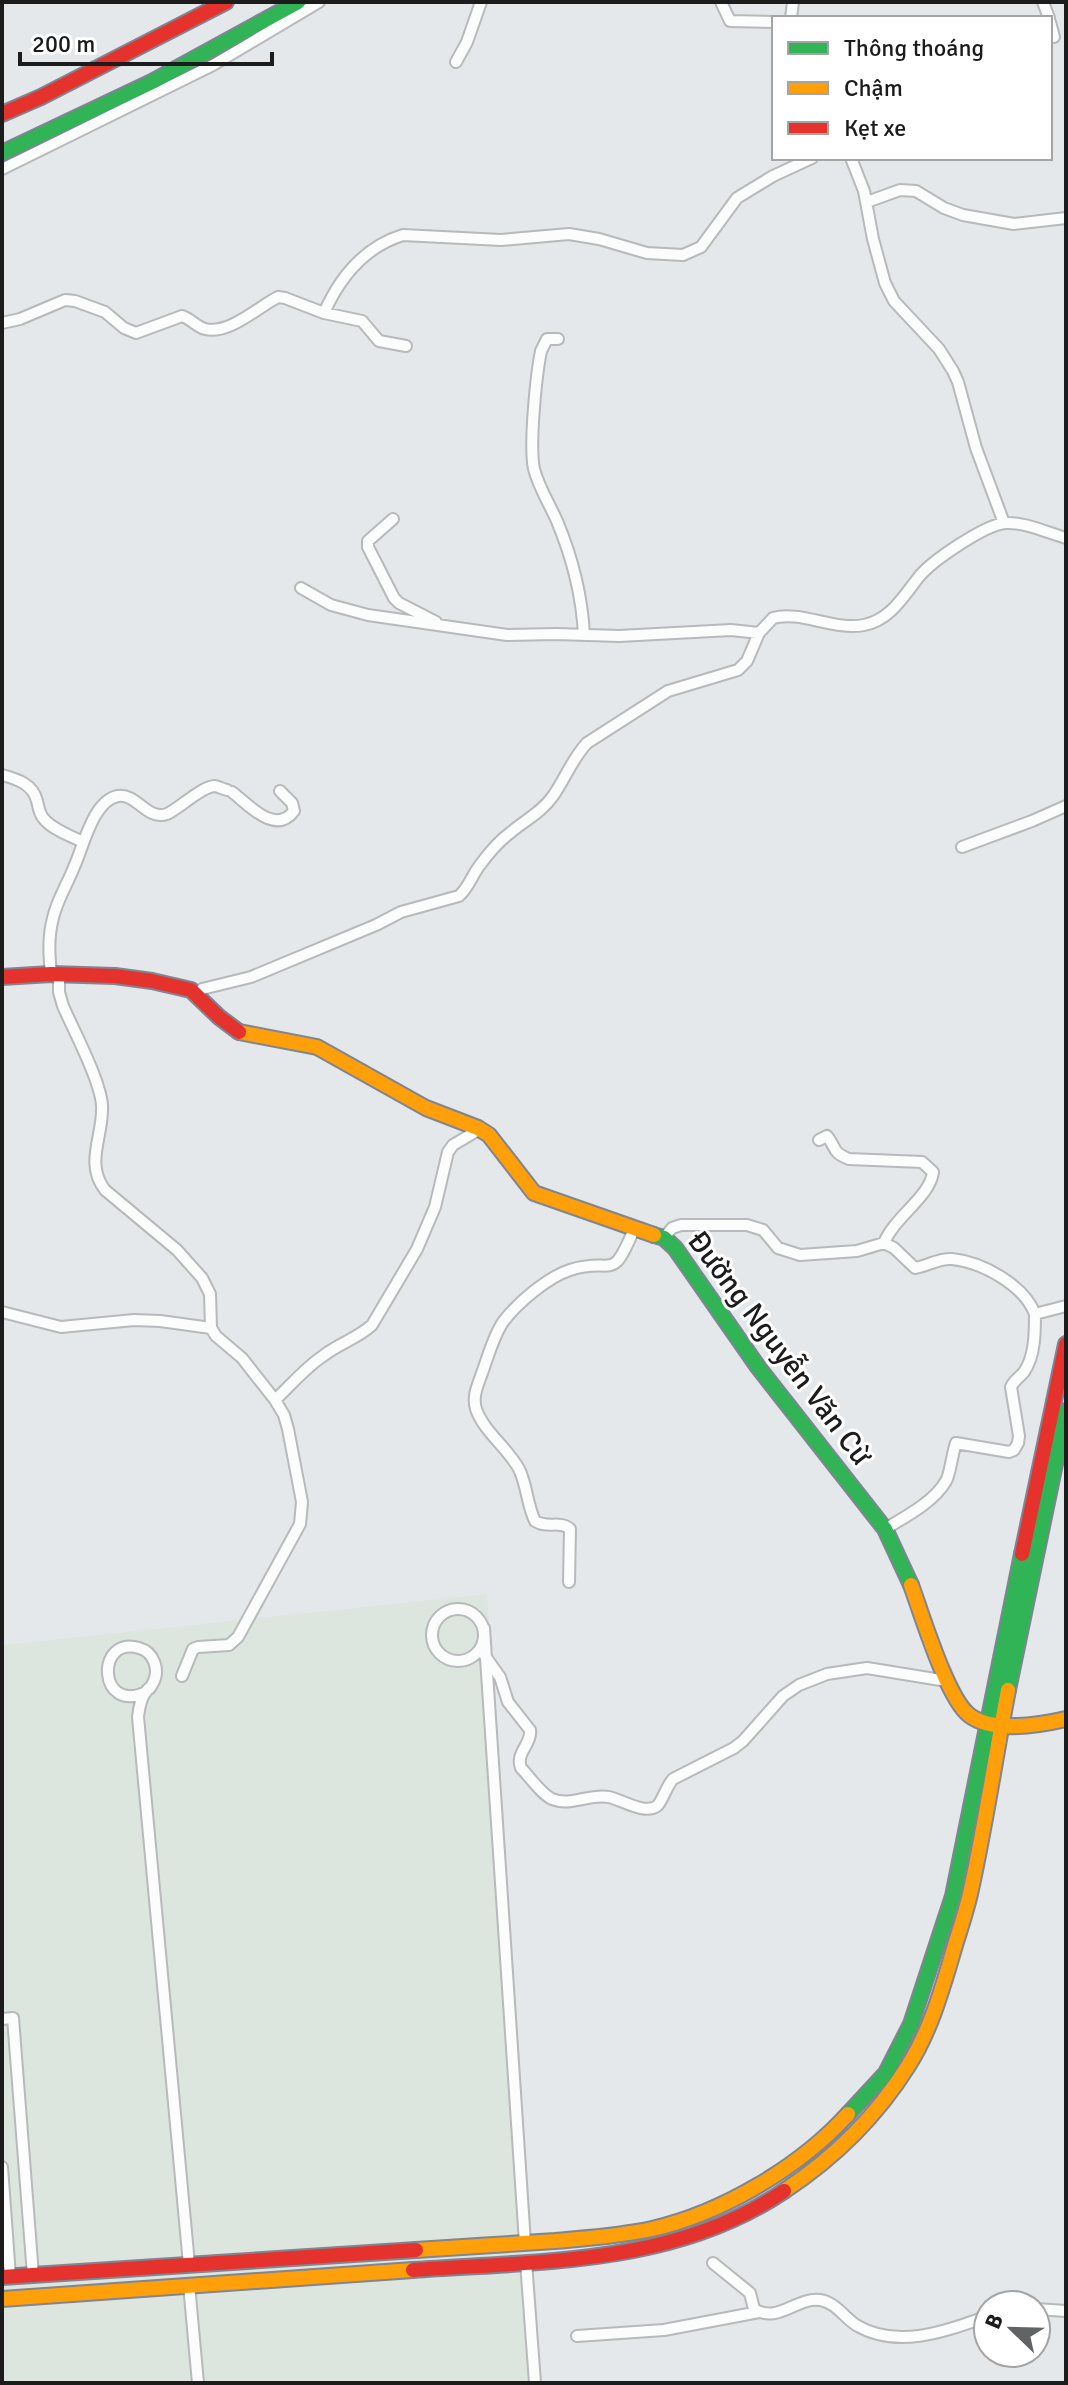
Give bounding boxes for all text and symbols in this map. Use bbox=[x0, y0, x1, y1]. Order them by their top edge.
scale bar bbox=[20, 16, 272, 66]
legend bbox=[772, 16, 1052, 160]
text: 200 m bbox=[32, 29, 95, 59]
text: Thông thoáng bbox=[844, 33, 984, 63]
text: Chậm bbox=[844, 73, 903, 103]
text: Kẹt xe bbox=[844, 113, 906, 143]
street label: Đường Nguyễn Văn Cừ bbox=[679, 1224, 881, 1474]
north arrow bbox=[972, 2289, 1052, 2369]
text: B bbox=[979, 2310, 1009, 2333]

